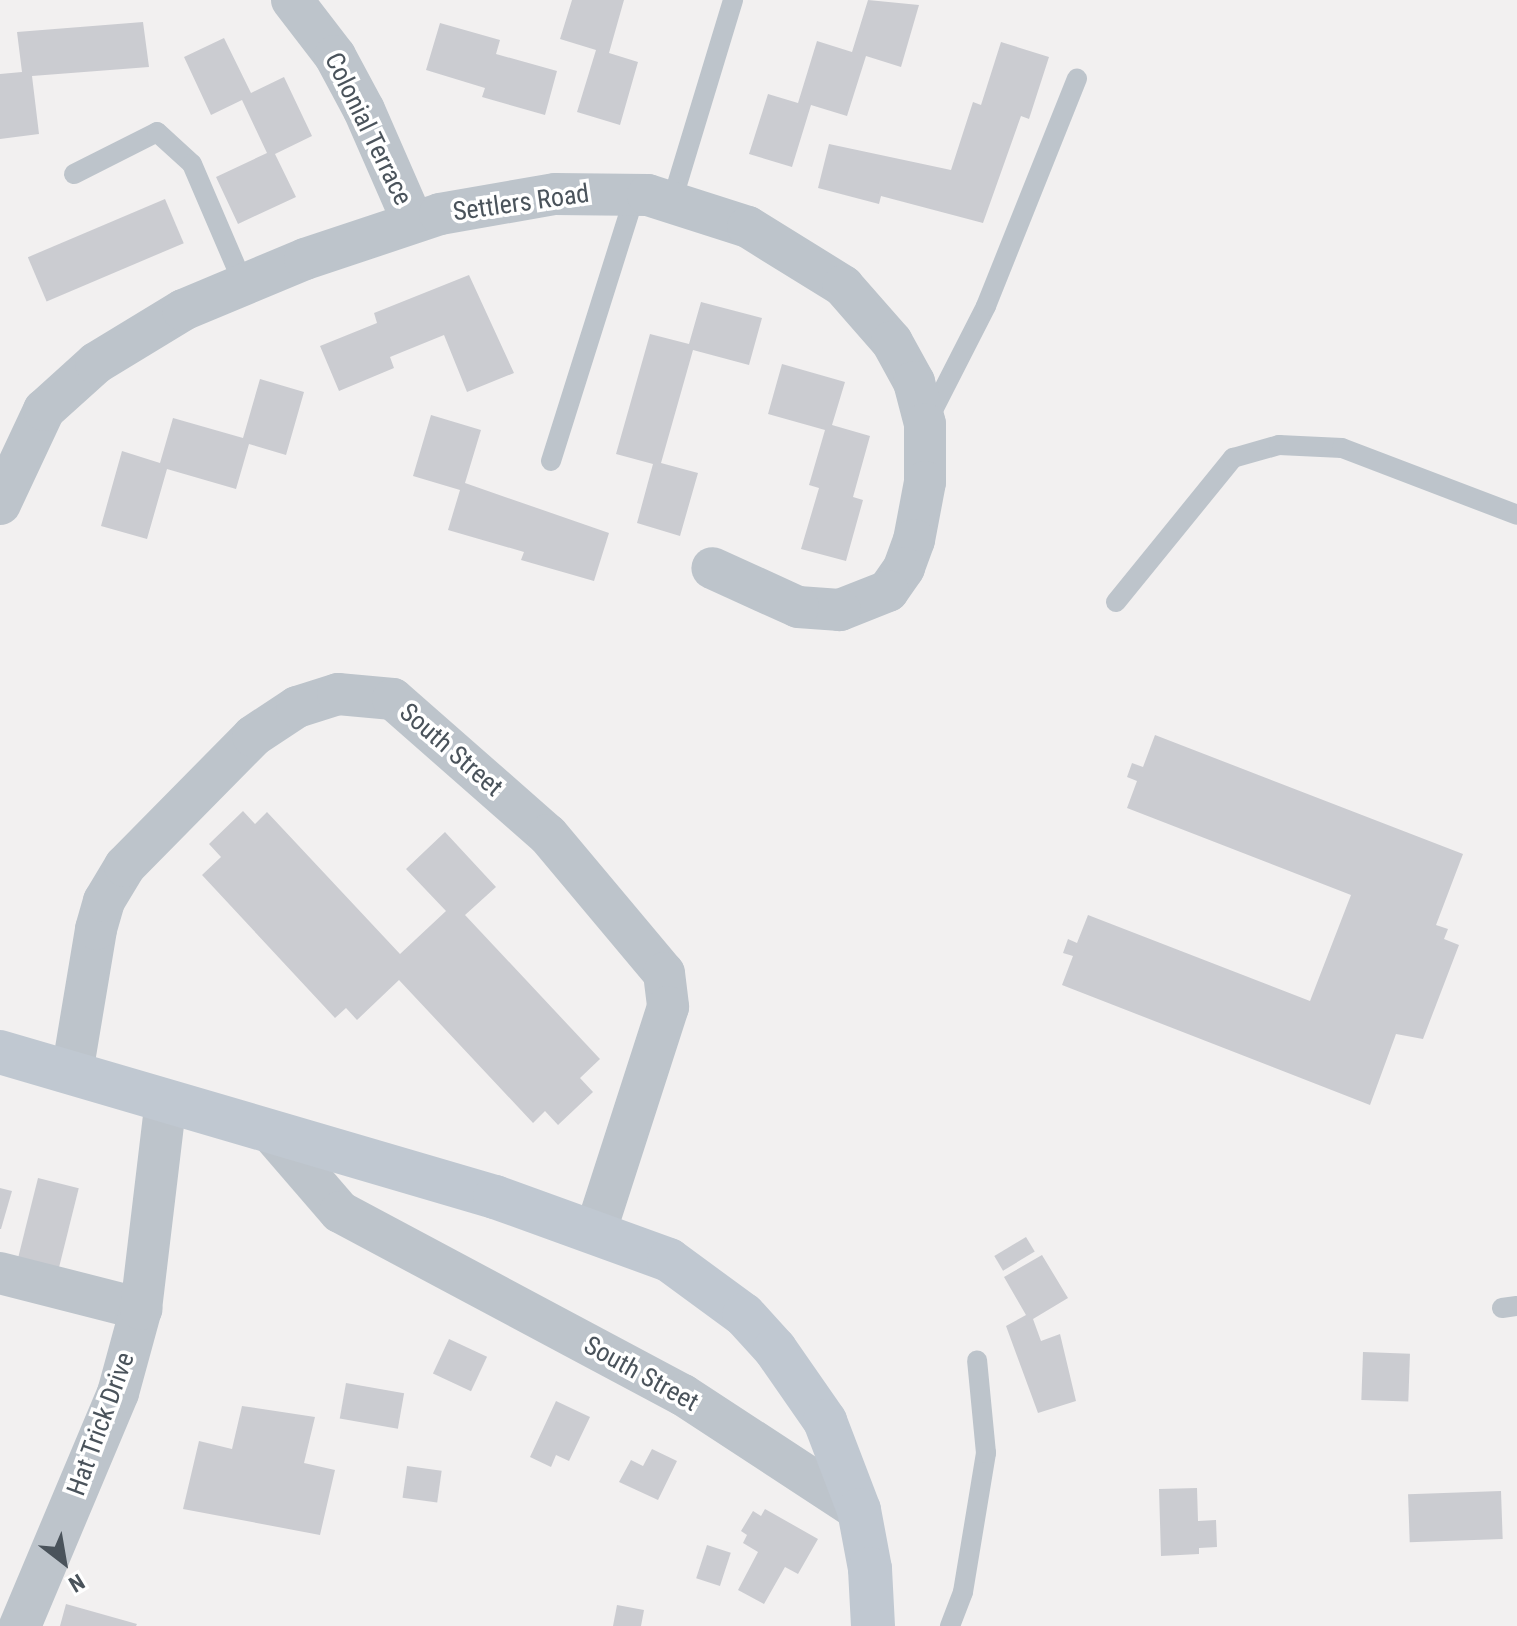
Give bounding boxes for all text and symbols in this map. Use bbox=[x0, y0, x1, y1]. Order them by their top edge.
street label: Colonial Terrace bbox=[318, 47, 418, 211]
street label: Settlers Road bbox=[451, 178, 591, 228]
street label: South Street bbox=[393, 697, 509, 803]
street label: South Street bbox=[578, 1330, 704, 1418]
street label: Hat Trick Drive bbox=[61, 1348, 141, 1500]
north arrow bbox=[24, 1522, 104, 1602]
text: N bbox=[64, 1569, 89, 1597]

